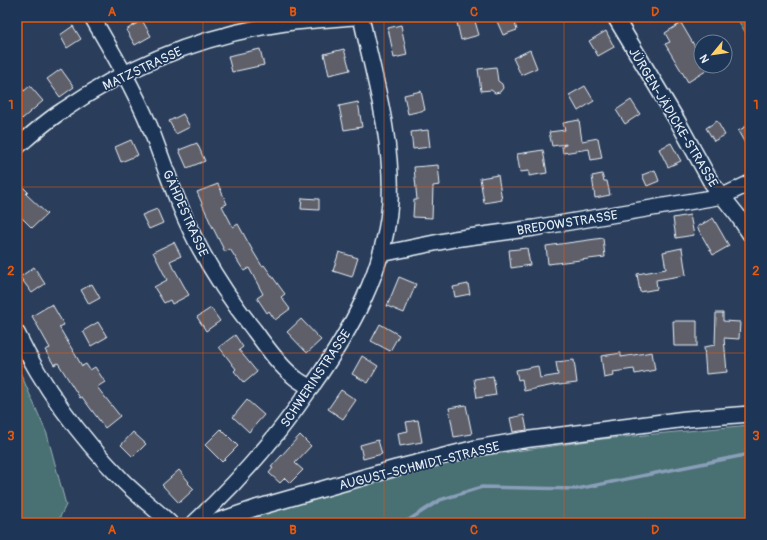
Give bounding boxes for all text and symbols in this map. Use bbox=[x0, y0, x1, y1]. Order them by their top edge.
text: A bbox=[108, 4, 117, 20]
text: B bbox=[289, 4, 297, 20]
text: C bbox=[470, 4, 478, 20]
text: D bbox=[651, 4, 659, 20]
north arrow bbox=[693, 34, 733, 74]
street label: MATZSTRASSE bbox=[100, 43, 185, 94]
street label: JÜRGEN-JÄDICKE-STRASSE bbox=[626, 44, 722, 190]
text: 1 bbox=[8, 97, 14, 113]
text: 1 bbox=[753, 97, 759, 113]
street label: GÄHDESTRASSE bbox=[159, 168, 211, 259]
street label: BREDOWSTRASSE bbox=[516, 207, 619, 239]
text: 2 bbox=[7, 263, 15, 279]
text: 2 bbox=[752, 263, 760, 279]
street label: SCHWERINSTRASSE bbox=[277, 326, 355, 430]
text: 3 bbox=[7, 428, 15, 444]
text: 3 bbox=[752, 428, 760, 444]
street label: AUGUST-SCHMIDT-STRASSE bbox=[337, 438, 501, 494]
text: A bbox=[108, 522, 117, 538]
text: B bbox=[289, 522, 297, 538]
text: C bbox=[470, 522, 478, 538]
text: D bbox=[651, 522, 659, 538]

